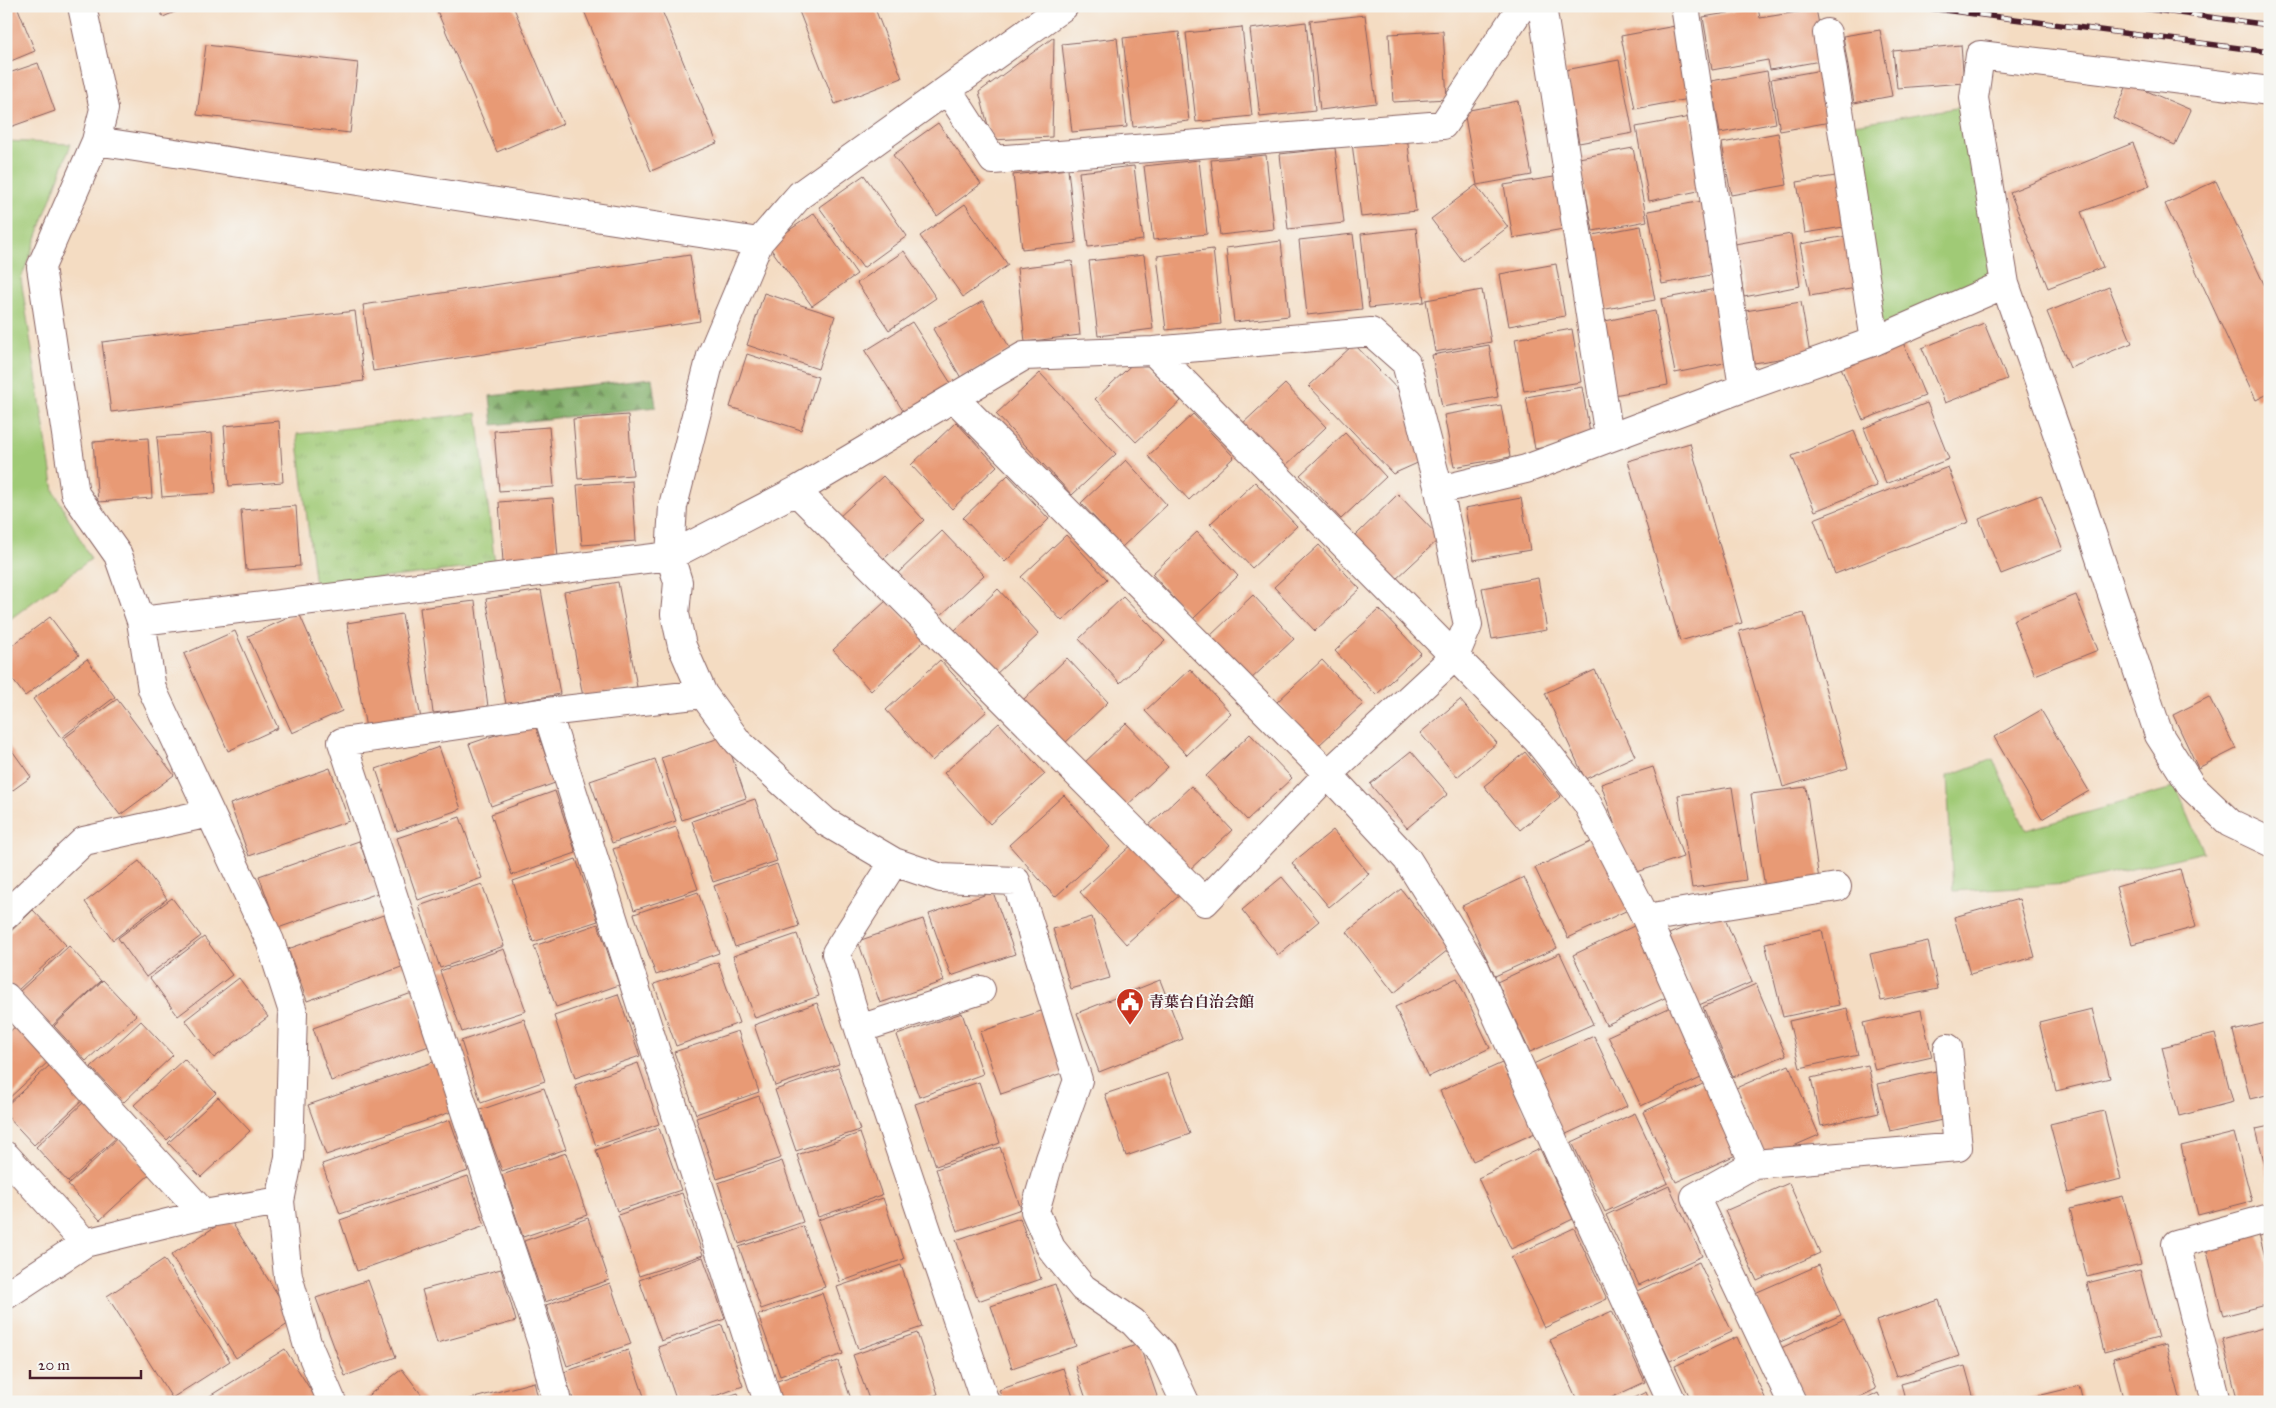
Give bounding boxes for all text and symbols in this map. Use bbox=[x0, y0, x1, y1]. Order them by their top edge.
public building icon: 青葉台自治会館 bbox=[1115, 987, 1145, 1026]
place label: 青葉台自治会館 bbox=[1149, 993, 1254, 1011]
scale bar bbox=[30, 1348, 141, 1380]
text: 20 m bbox=[38, 1356, 70, 1374]

